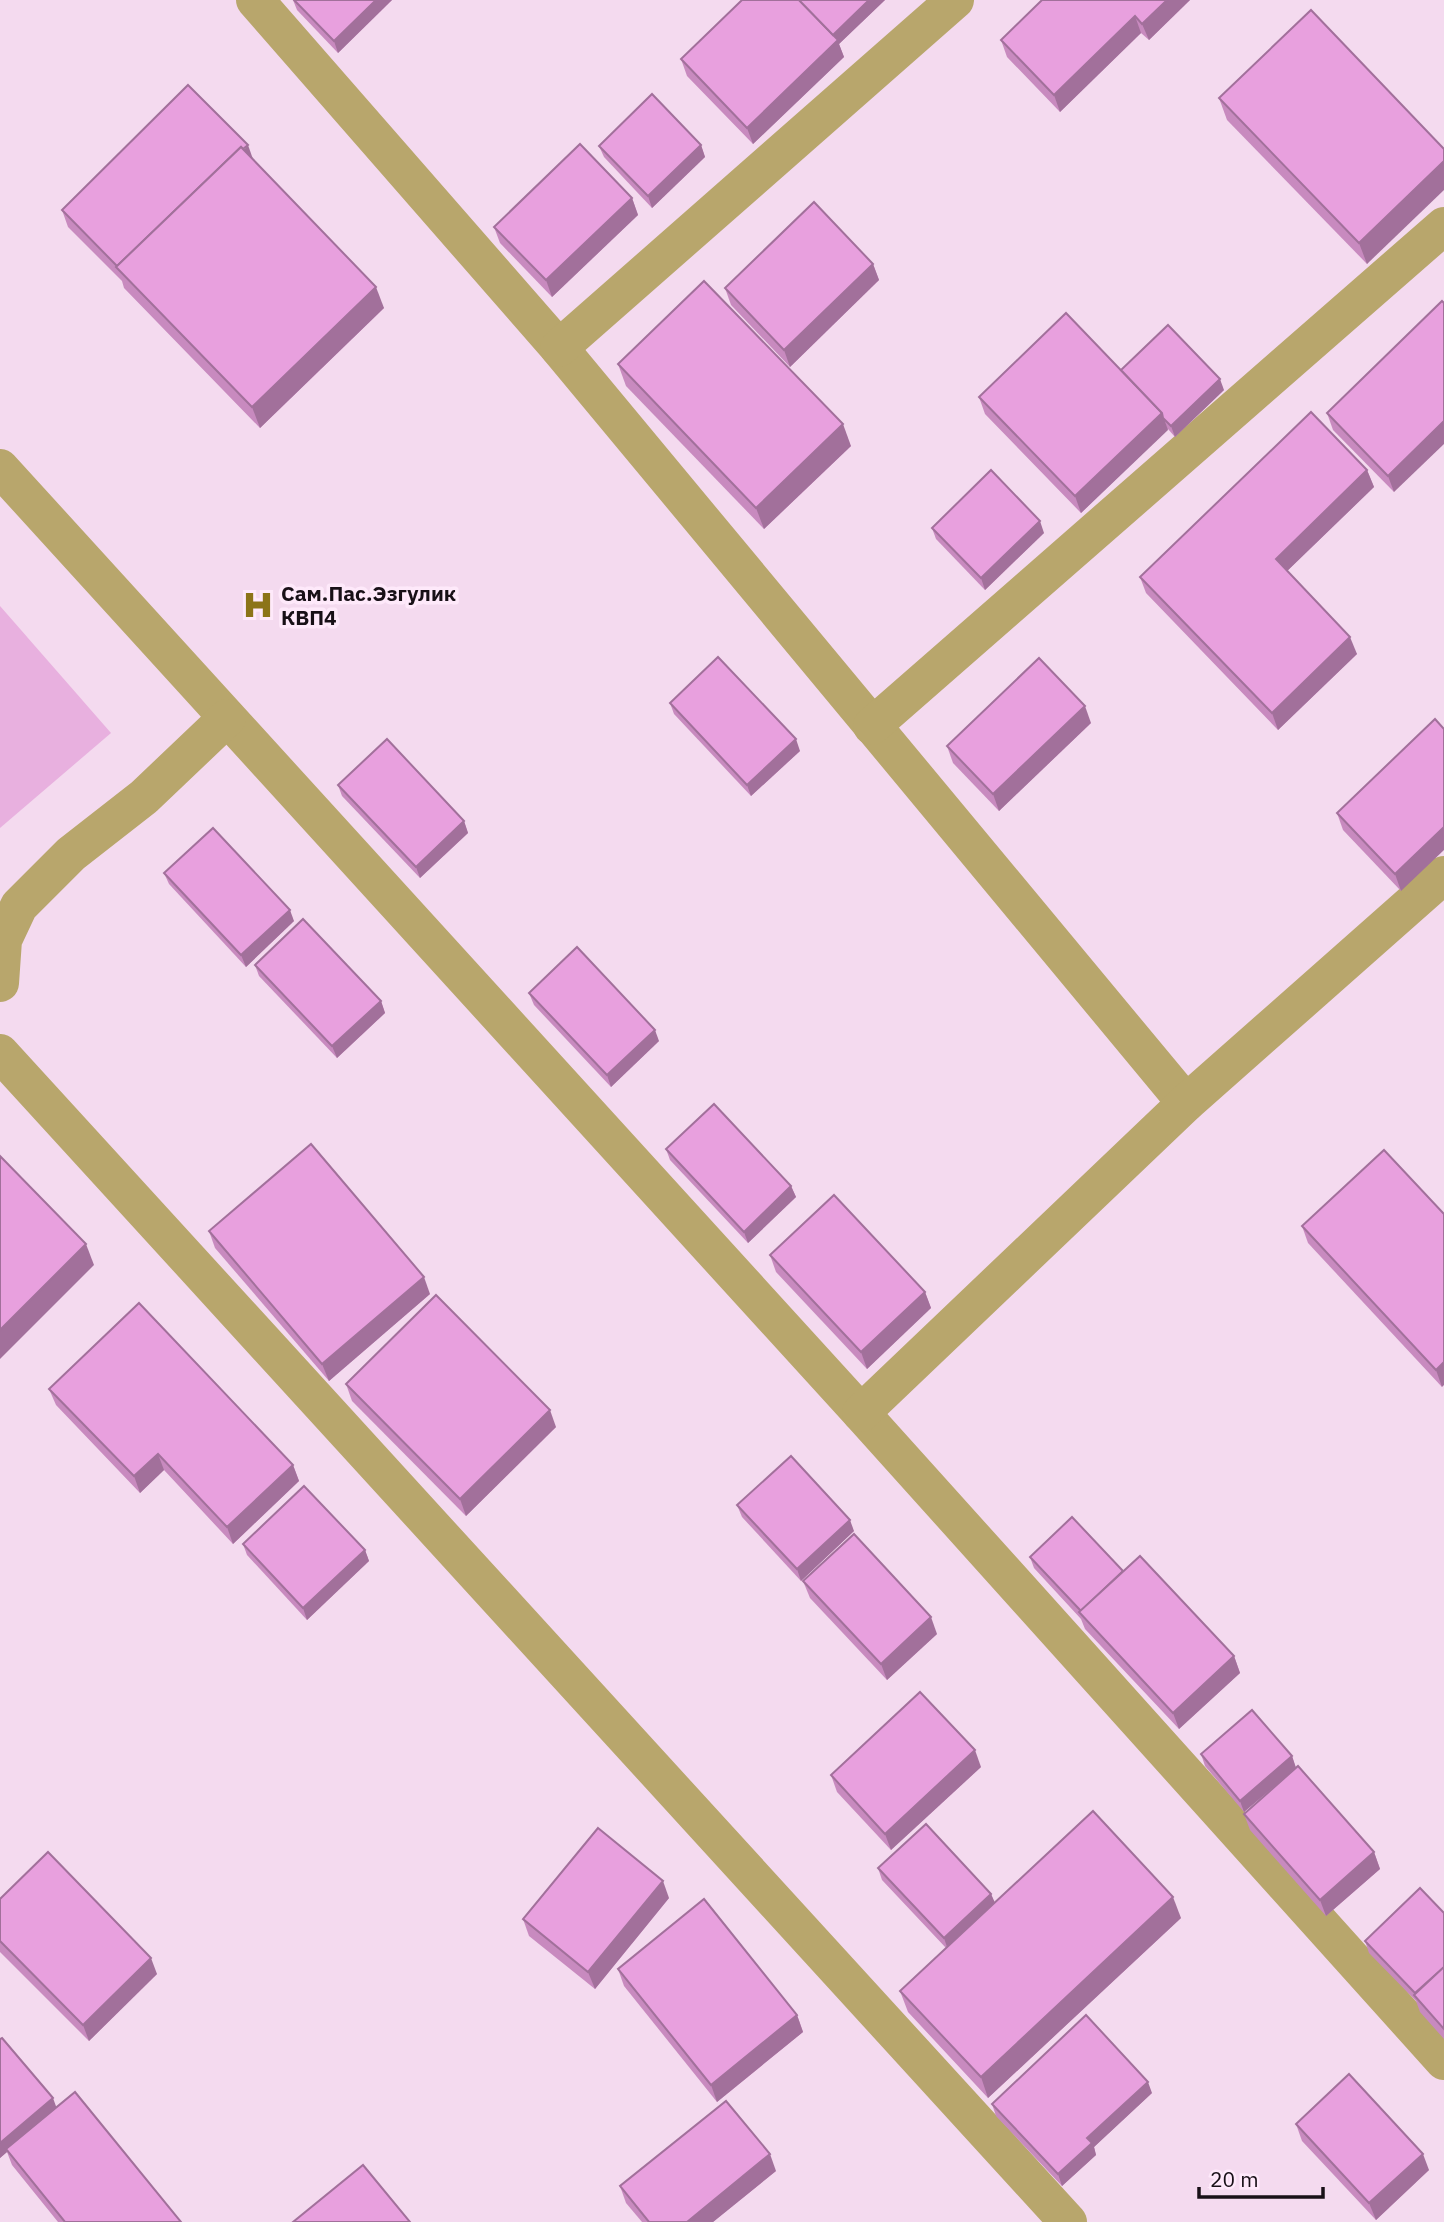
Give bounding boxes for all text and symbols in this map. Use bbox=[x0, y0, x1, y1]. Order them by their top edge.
place label: Сам.Пас.Эзгулик КВП4 bbox=[281, 579, 456, 631]
hospital icon: Сам.Пас.Эзгулик КВП4 bbox=[241, 588, 275, 622]
scale bar bbox=[1199, 2156, 1323, 2200]
text: 20 m bbox=[1210, 2165, 1259, 2193]

